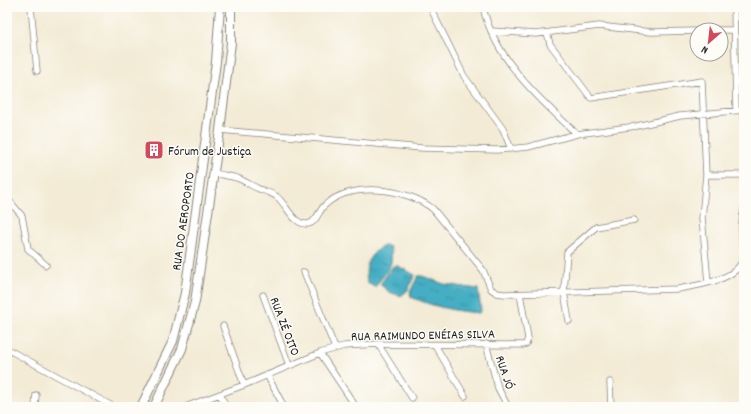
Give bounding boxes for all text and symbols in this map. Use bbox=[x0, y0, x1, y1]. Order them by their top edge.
north arrow bbox=[689, 22, 729, 62]
text: N bbox=[699, 40, 711, 57]
building icon: Fórum de Justiça bbox=[143, 139, 165, 161]
place label: Fórum de Justiça bbox=[168, 143, 252, 162]
street label: RUA DO AEROPORTO bbox=[168, 171, 201, 272]
street label: RUA ZÉ OITO bbox=[264, 295, 304, 359]
street label: RUA RAIMUNDO ENÉIAS SILVA bbox=[351, 326, 495, 347]
street label: RUA JÓ bbox=[489, 353, 518, 392]

